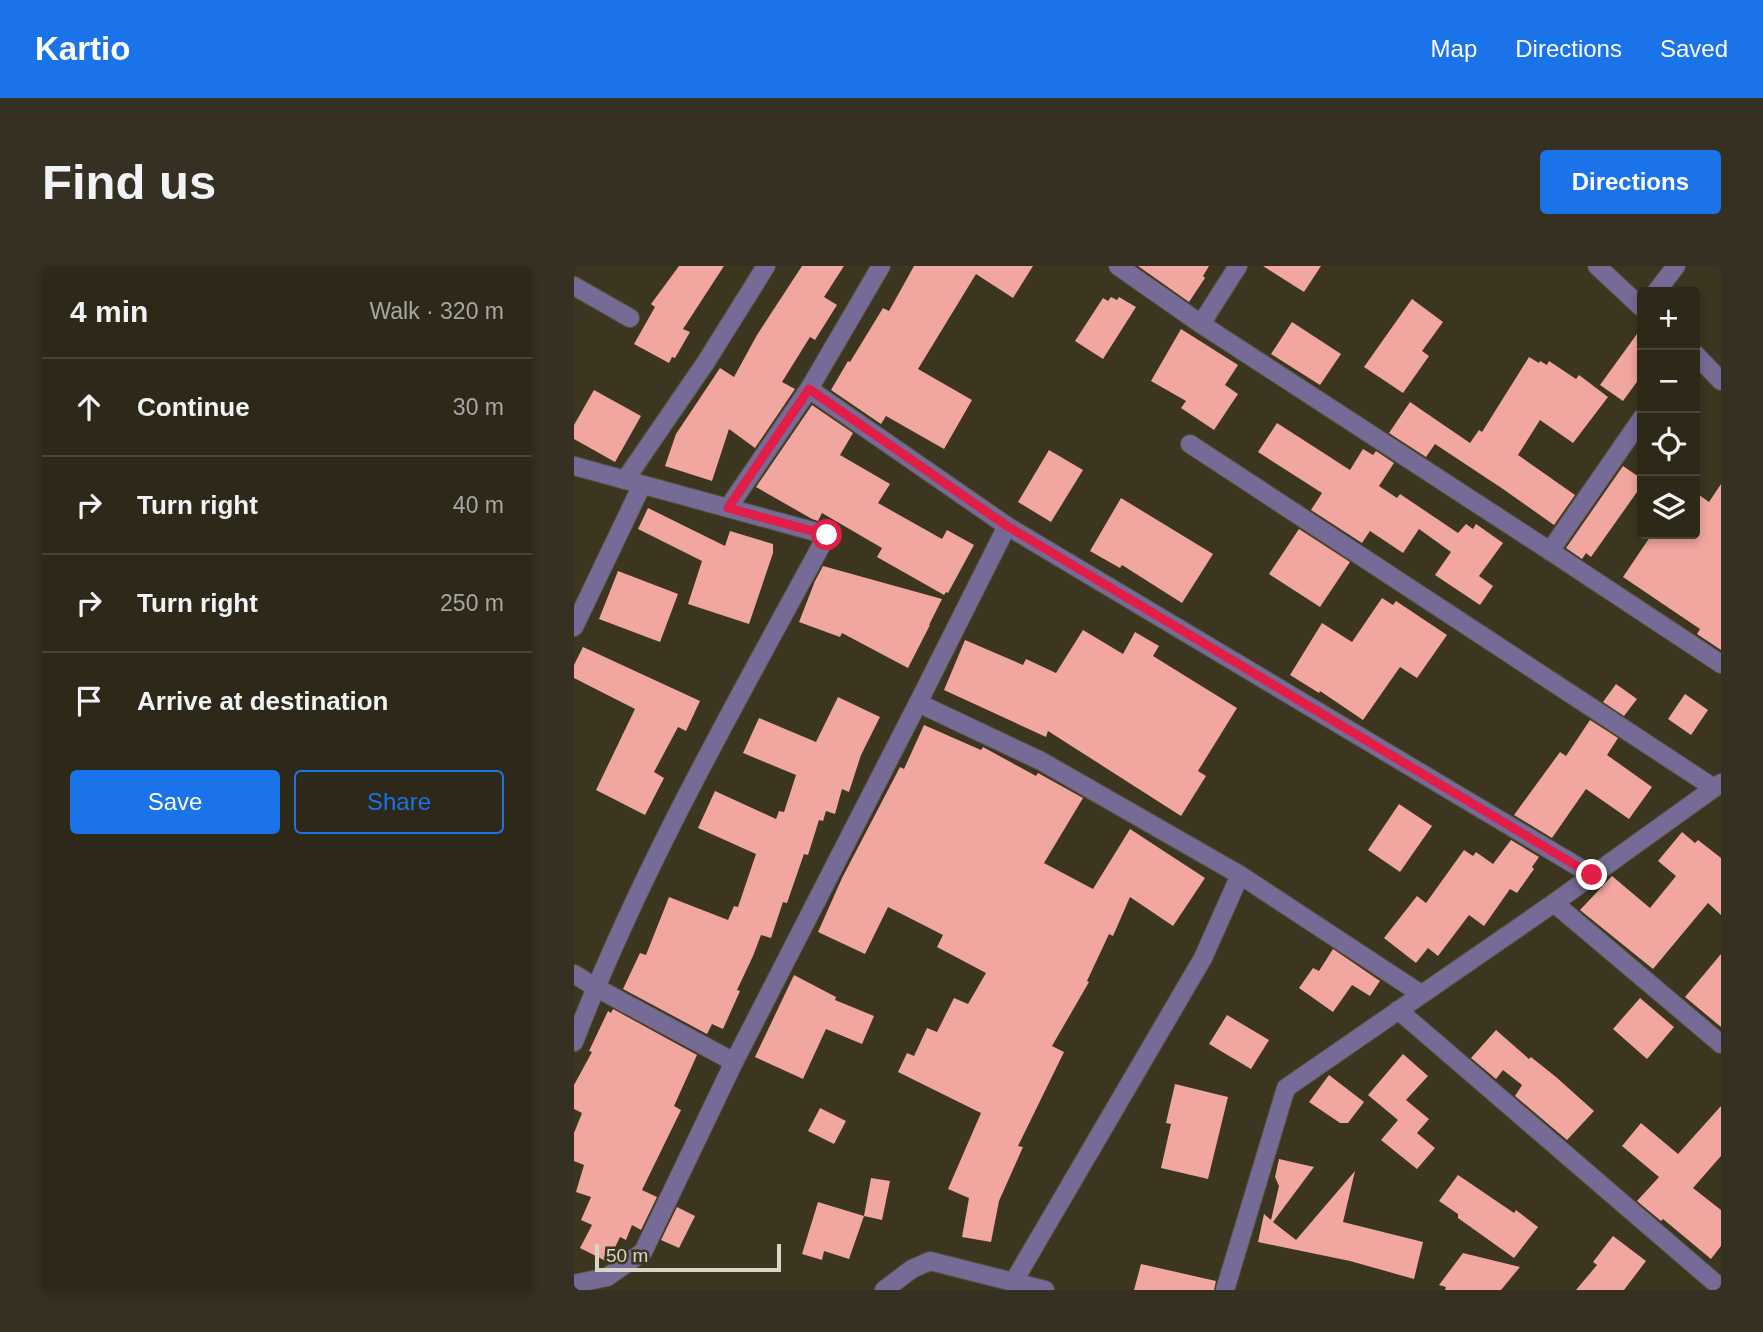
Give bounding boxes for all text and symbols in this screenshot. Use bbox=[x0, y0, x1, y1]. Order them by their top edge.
text: Kartio bbox=[35, 30, 130, 67]
text: Map bbox=[1431, 35, 1477, 62]
text: Directions bbox=[1515, 35, 1622, 62]
text: Saved bbox=[1660, 35, 1728, 62]
button: Directions bbox=[1540, 150, 1721, 214]
text: Find us bbox=[42, 155, 216, 209]
map controls bbox=[1637, 287, 1700, 539]
button: + bbox=[1637, 287, 1700, 350]
text: 4 min bbox=[70, 295, 148, 328]
text: Walk · 320 m bbox=[369, 298, 504, 324]
button: − bbox=[1637, 350, 1700, 413]
icon: ahead bbox=[70, 388, 108, 426]
text: Continue bbox=[137, 392, 250, 422]
text: 30 m bbox=[453, 394, 504, 420]
button: locate bbox=[1637, 413, 1700, 476]
button: layers bbox=[1637, 476, 1700, 539]
icon: right bbox=[70, 486, 108, 524]
text: Turn right bbox=[137, 490, 258, 520]
text: 40 m bbox=[453, 492, 504, 518]
route start bbox=[811, 519, 842, 550]
icon: right bbox=[70, 584, 108, 622]
text: Turn right bbox=[137, 588, 258, 618]
text: 250 m bbox=[440, 590, 504, 616]
icon: arrive bbox=[70, 682, 108, 720]
text: Arrive at destination bbox=[137, 686, 388, 716]
button: Save bbox=[70, 770, 280, 834]
button: Share bbox=[294, 770, 504, 834]
route end bbox=[1576, 859, 1607, 890]
scale bar bbox=[595, 1241, 780, 1273]
text: 50 m bbox=[606, 1245, 648, 1266]

